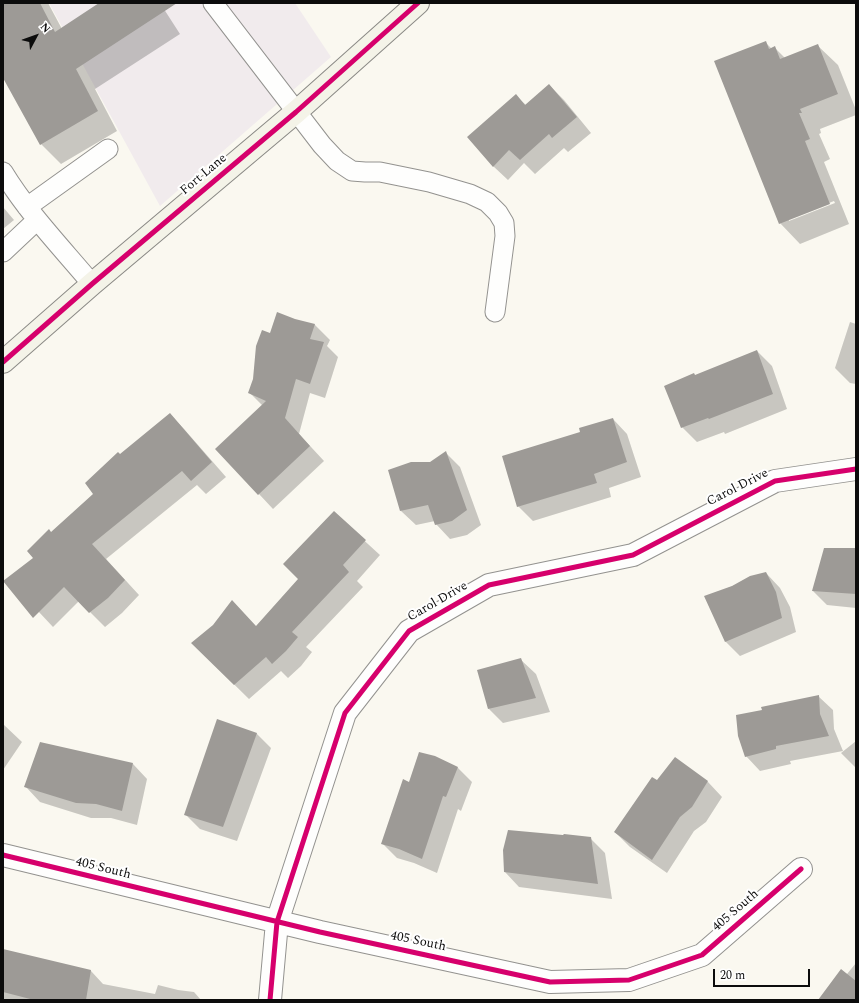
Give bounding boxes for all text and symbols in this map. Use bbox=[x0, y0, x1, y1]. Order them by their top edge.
north arrow bbox=[16, 16, 56, 56]
text: N bbox=[36, 19, 55, 37]
street label: Fort Lane bbox=[178, 151, 230, 199]
street label: Carol Drive bbox=[705, 466, 771, 510]
street label: Carol Drive bbox=[405, 579, 471, 625]
street label: 405 South bbox=[74, 855, 132, 883]
street label: 405 South bbox=[710, 887, 762, 935]
street label: 405 South bbox=[389, 929, 447, 955]
scale bar bbox=[715, 961, 812, 987]
text: 20 m bbox=[720, 966, 745, 985]

